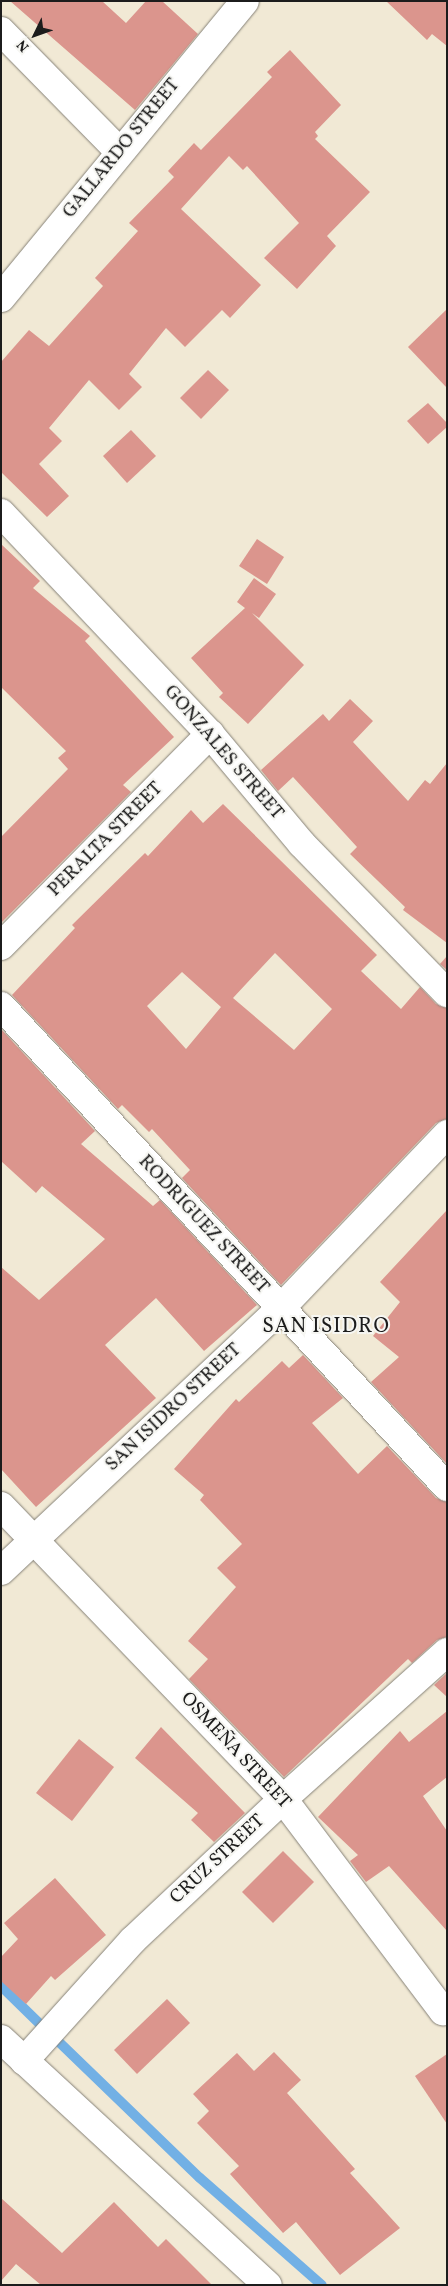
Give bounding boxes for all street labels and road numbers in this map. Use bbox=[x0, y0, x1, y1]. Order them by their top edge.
street label: GALLARDO STREET bbox=[59, 75, 185, 223]
street label: GONZALES STREET bbox=[158, 681, 288, 825]
street label: PERALTA STREET bbox=[44, 778, 168, 902]
street label: RODRIGUEZ STREET bbox=[133, 1151, 273, 1299]
street label: SAN ISIDRO STREET bbox=[101, 1339, 247, 1477]
street label: OSMEÑA STREET bbox=[175, 1688, 295, 1814]
street label: CRUZ STREET bbox=[166, 1810, 270, 1910]

